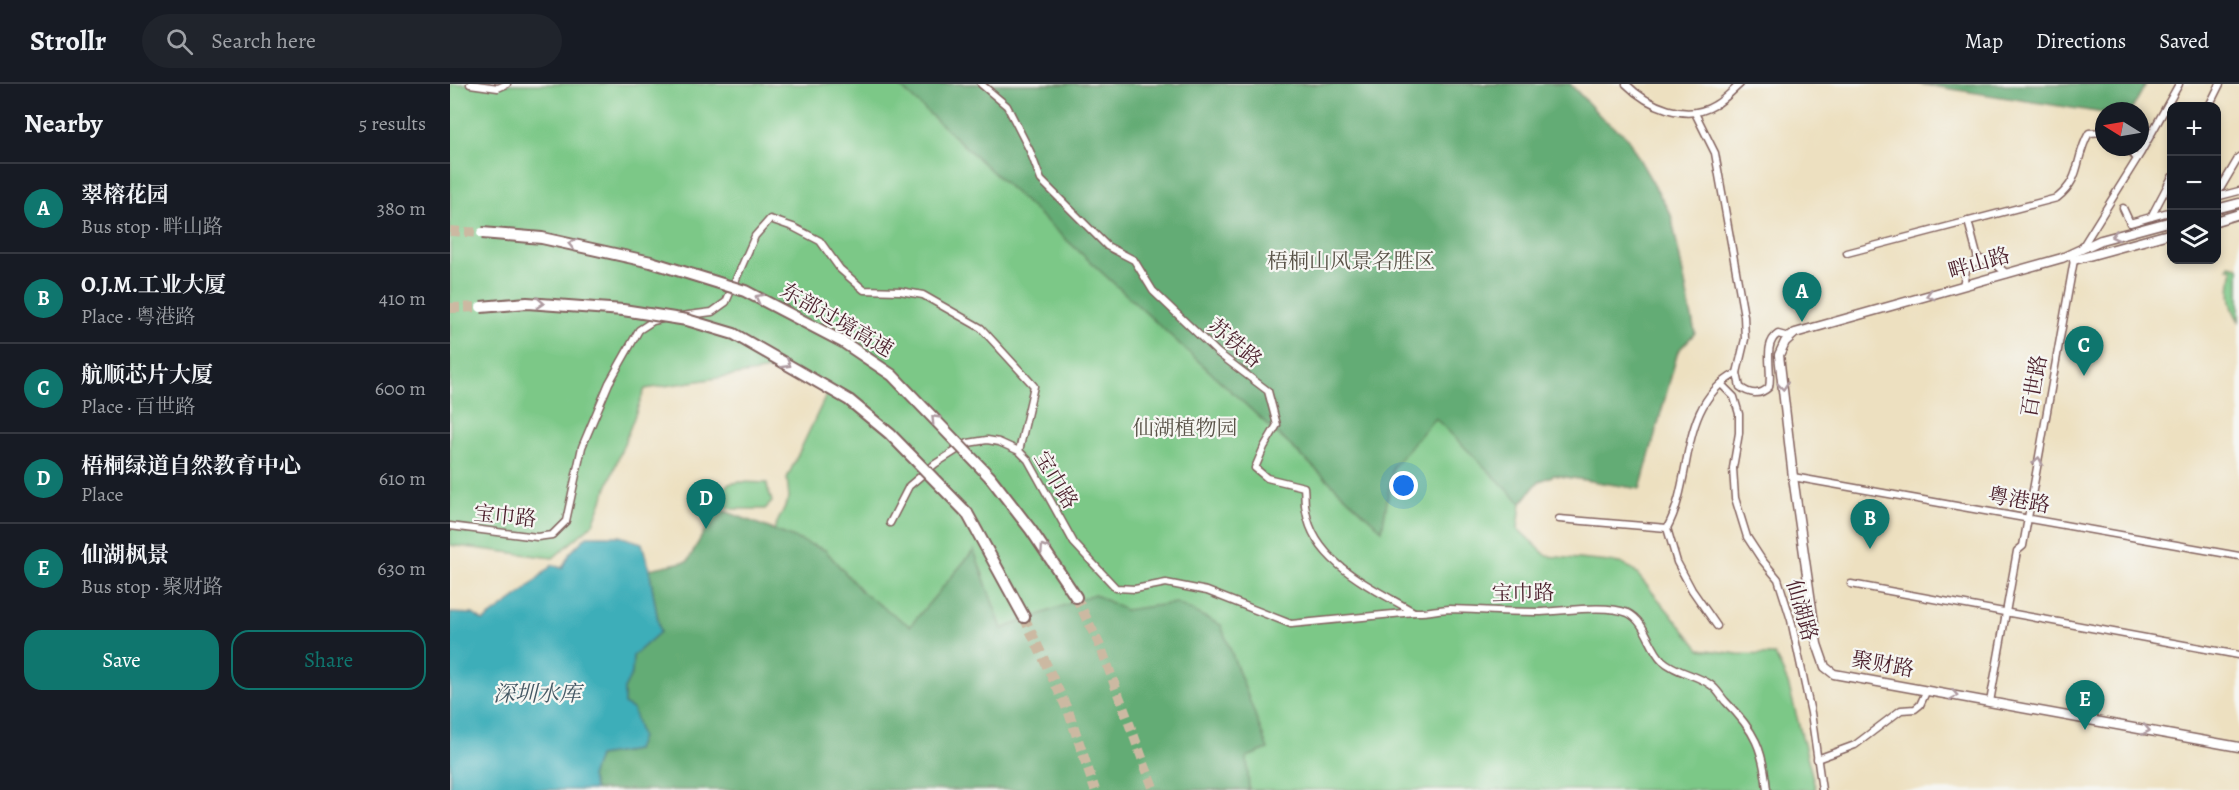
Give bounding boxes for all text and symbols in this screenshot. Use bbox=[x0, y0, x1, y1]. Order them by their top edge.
search box bbox=[142, 14, 562, 68]
text: Strollr bbox=[30, 22, 106, 60]
icon: search bbox=[163, 25, 196, 58]
text: Search here bbox=[211, 26, 316, 56]
text: Map bbox=[1965, 27, 2003, 55]
text: Directions bbox=[2036, 27, 2126, 55]
text: Saved bbox=[2159, 27, 2209, 55]
north arrow bbox=[2095, 102, 2149, 156]
map controls bbox=[2167, 102, 2221, 264]
button: + bbox=[2167, 102, 2221, 156]
text: Nearby bbox=[24, 106, 103, 141]
text: 5 results bbox=[359, 110, 426, 137]
button: − bbox=[2167, 156, 2221, 210]
text: 翠榕花园 bbox=[81, 180, 169, 210]
text: A bbox=[37, 195, 50, 222]
text: 380 m bbox=[377, 195, 426, 222]
button: layers bbox=[2167, 210, 2221, 264]
text: Bus stop · 畔山路 bbox=[81, 213, 223, 240]
one-way arrow bbox=[2110, 229, 2121, 241]
one-way arrow bbox=[567, 239, 577, 252]
street label: 畔山路 bbox=[1945, 241, 2013, 285]
park label: 梧桐山风景名胜区 bbox=[1267, 247, 1435, 275]
text: O.J.M.工业大厦 bbox=[81, 270, 226, 300]
pin: A bbox=[1782, 272, 1822, 322]
street label: 东部过境高速 bbox=[775, 276, 899, 364]
text: B bbox=[37, 285, 50, 312]
text: 410 m bbox=[379, 285, 426, 312]
one-way arrow bbox=[1925, 288, 1936, 300]
one-way arrow bbox=[754, 294, 765, 306]
one-way arrow bbox=[535, 297, 544, 310]
text: Place · 粤港路 bbox=[81, 303, 195, 330]
street label: 苏铁路 bbox=[1202, 312, 1268, 374]
pin: C bbox=[2064, 326, 2104, 376]
street label: 百世路 bbox=[2015, 353, 2053, 419]
one-way arrow bbox=[781, 357, 791, 368]
text: 航顺芯片大厦 bbox=[81, 360, 213, 390]
text: C bbox=[37, 375, 50, 402]
text: 600 m bbox=[375, 375, 426, 402]
one-way arrow bbox=[1776, 381, 1789, 390]
text: Place · 百世路 bbox=[81, 393, 195, 420]
park label: 仙湖植物园 bbox=[1133, 414, 1238, 442]
one-way arrow bbox=[931, 416, 942, 426]
street label: 宝巾路 bbox=[1028, 446, 1084, 514]
text: 梧桐绿道自然教育中心 bbox=[81, 451, 301, 481]
one-way arrow bbox=[2031, 456, 2043, 466]
text: D bbox=[37, 465, 50, 492]
text: 610 m bbox=[379, 465, 426, 492]
your location bbox=[1389, 471, 1418, 500]
pin: D bbox=[686, 480, 726, 529]
text: Place bbox=[81, 481, 123, 508]
street label: 粤港路 bbox=[1986, 481, 2052, 519]
street label: 宝巾路 bbox=[472, 499, 538, 533]
pin: B bbox=[1850, 500, 1890, 549]
text: 仙湖枫景 bbox=[81, 540, 169, 570]
one-way arrow bbox=[1040, 544, 1051, 555]
text: E bbox=[38, 555, 49, 582]
text: 630 m bbox=[377, 555, 426, 582]
text: Bus stop · 聚财路 bbox=[81, 573, 223, 600]
street label: 仙湖路 bbox=[1780, 576, 1824, 644]
street label: 宝巾路 bbox=[1491, 578, 1555, 608]
button: Save bbox=[24, 630, 219, 690]
button: Share bbox=[231, 630, 426, 690]
street label: 聚财路 bbox=[1850, 645, 1916, 683]
water label: 深圳水库 bbox=[493, 679, 585, 709]
pin: E bbox=[2066, 680, 2104, 730]
one-way arrow bbox=[1949, 688, 1959, 701]
one-way arrow bbox=[2141, 723, 2151, 736]

